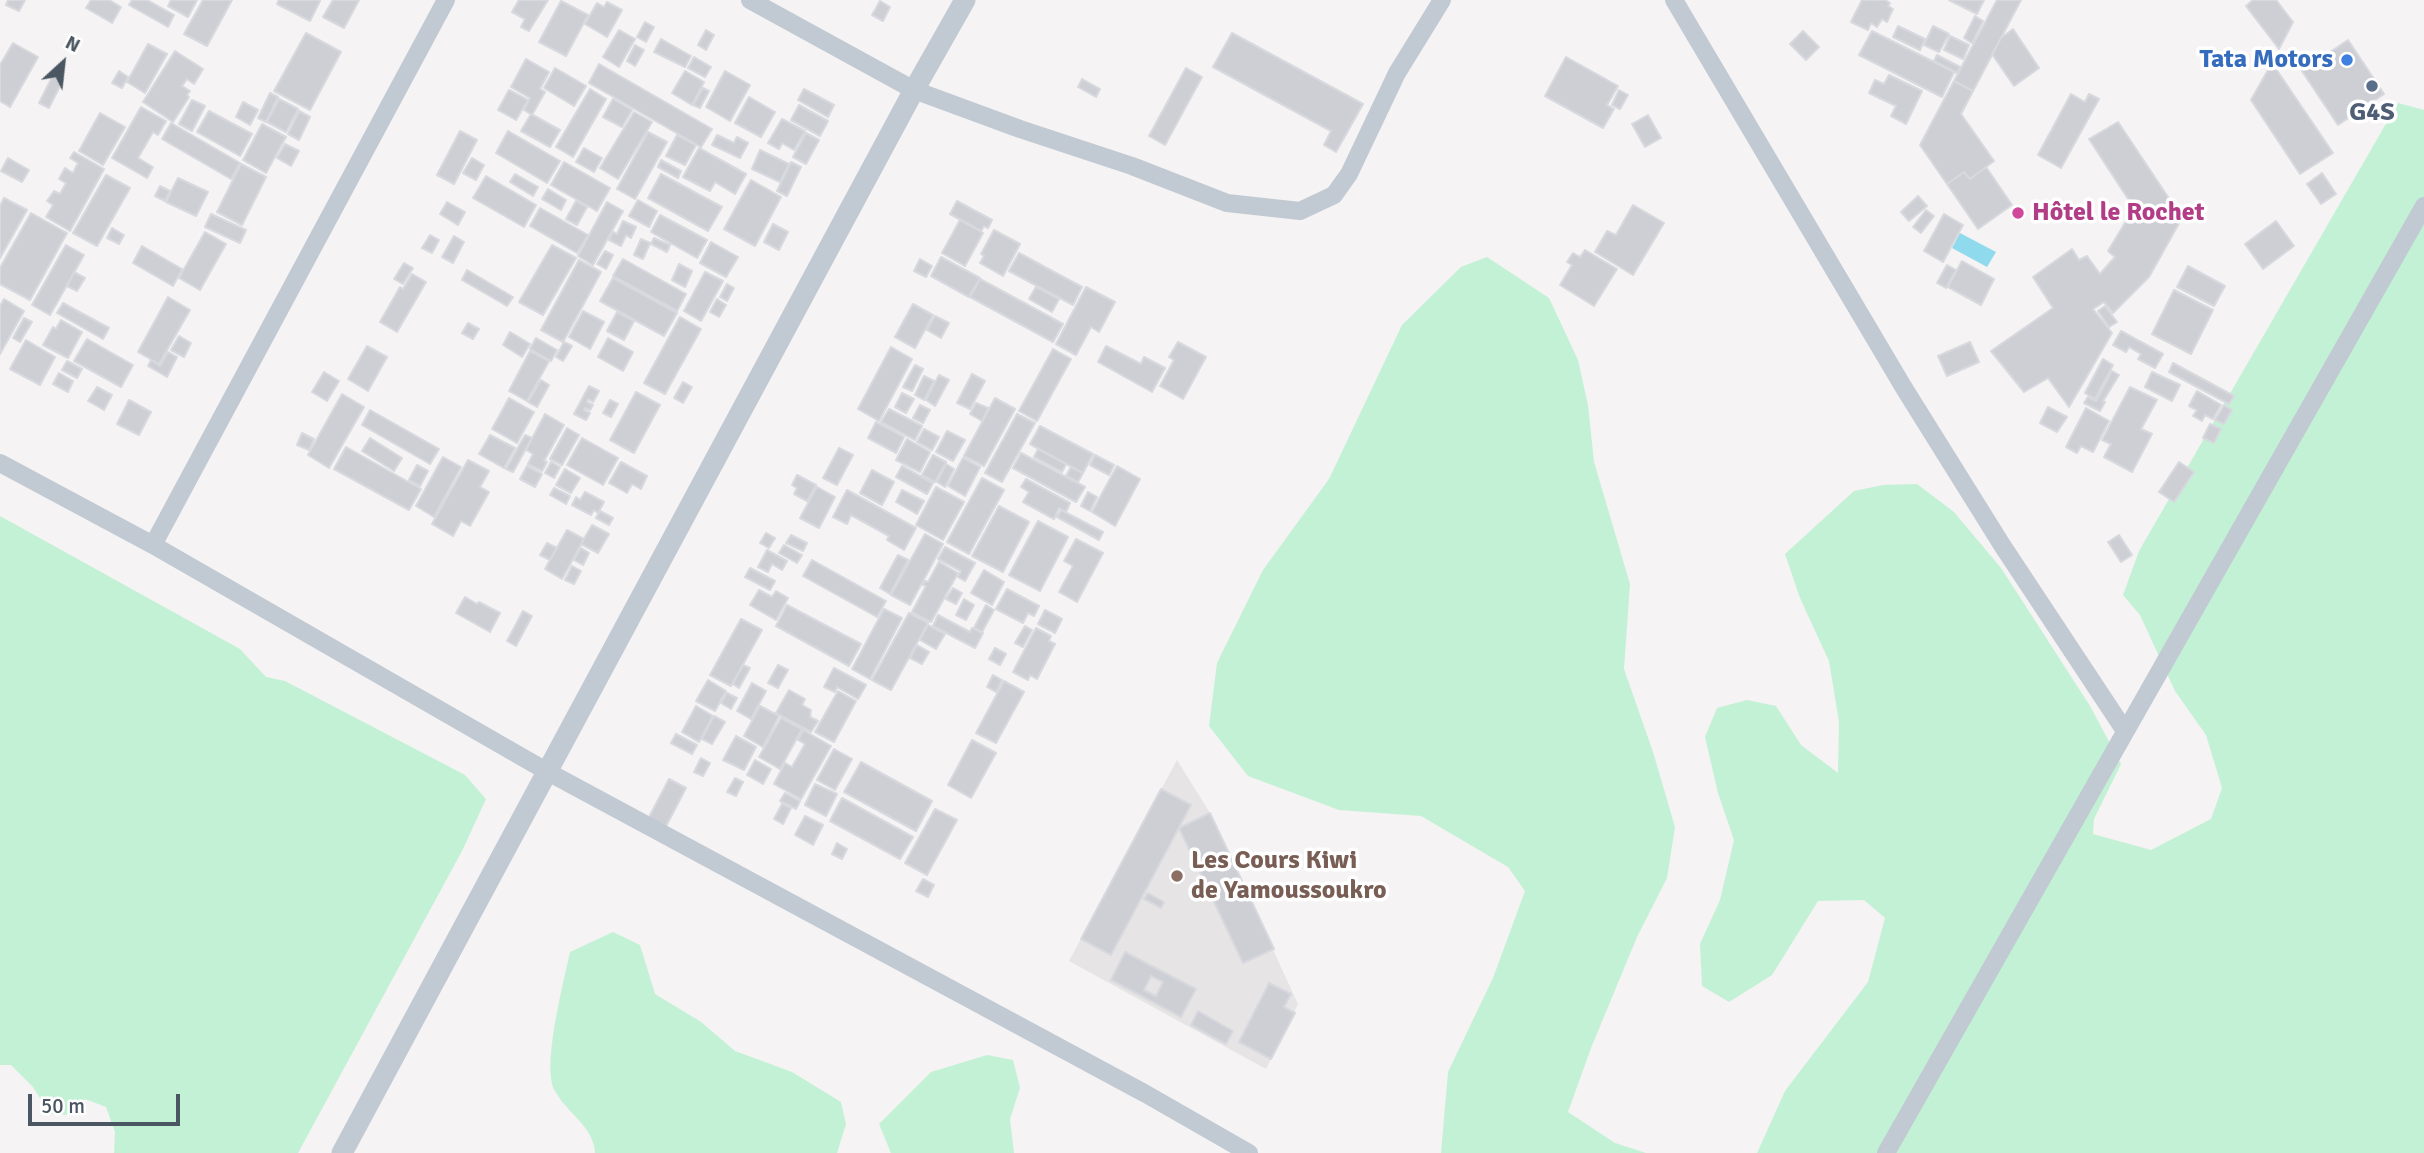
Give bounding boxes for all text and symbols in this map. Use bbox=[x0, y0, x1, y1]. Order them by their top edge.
north arrow bbox=[28, 28, 98, 98]
text: N bbox=[61, 31, 84, 58]
place label: Tata Motors bbox=[2199, 44, 2333, 76]
marker: Tata Motors bbox=[2339, 52, 2355, 68]
marker: G4S bbox=[2364, 78, 2380, 94]
place label: G4S bbox=[2349, 97, 2395, 129]
place label: Hôtel le Rochet bbox=[2032, 197, 2204, 229]
marker: Hôtel le Rochet bbox=[2010, 205, 2026, 221]
place label: Les Cours Kiwi de Yamoussoukro bbox=[1191, 845, 1387, 906]
marker: Les Cours Kiwi de Yamoussoukro bbox=[1169, 868, 1185, 884]
scale bar bbox=[32, 1080, 184, 1124]
text: 50 m bbox=[41, 1093, 85, 1119]

